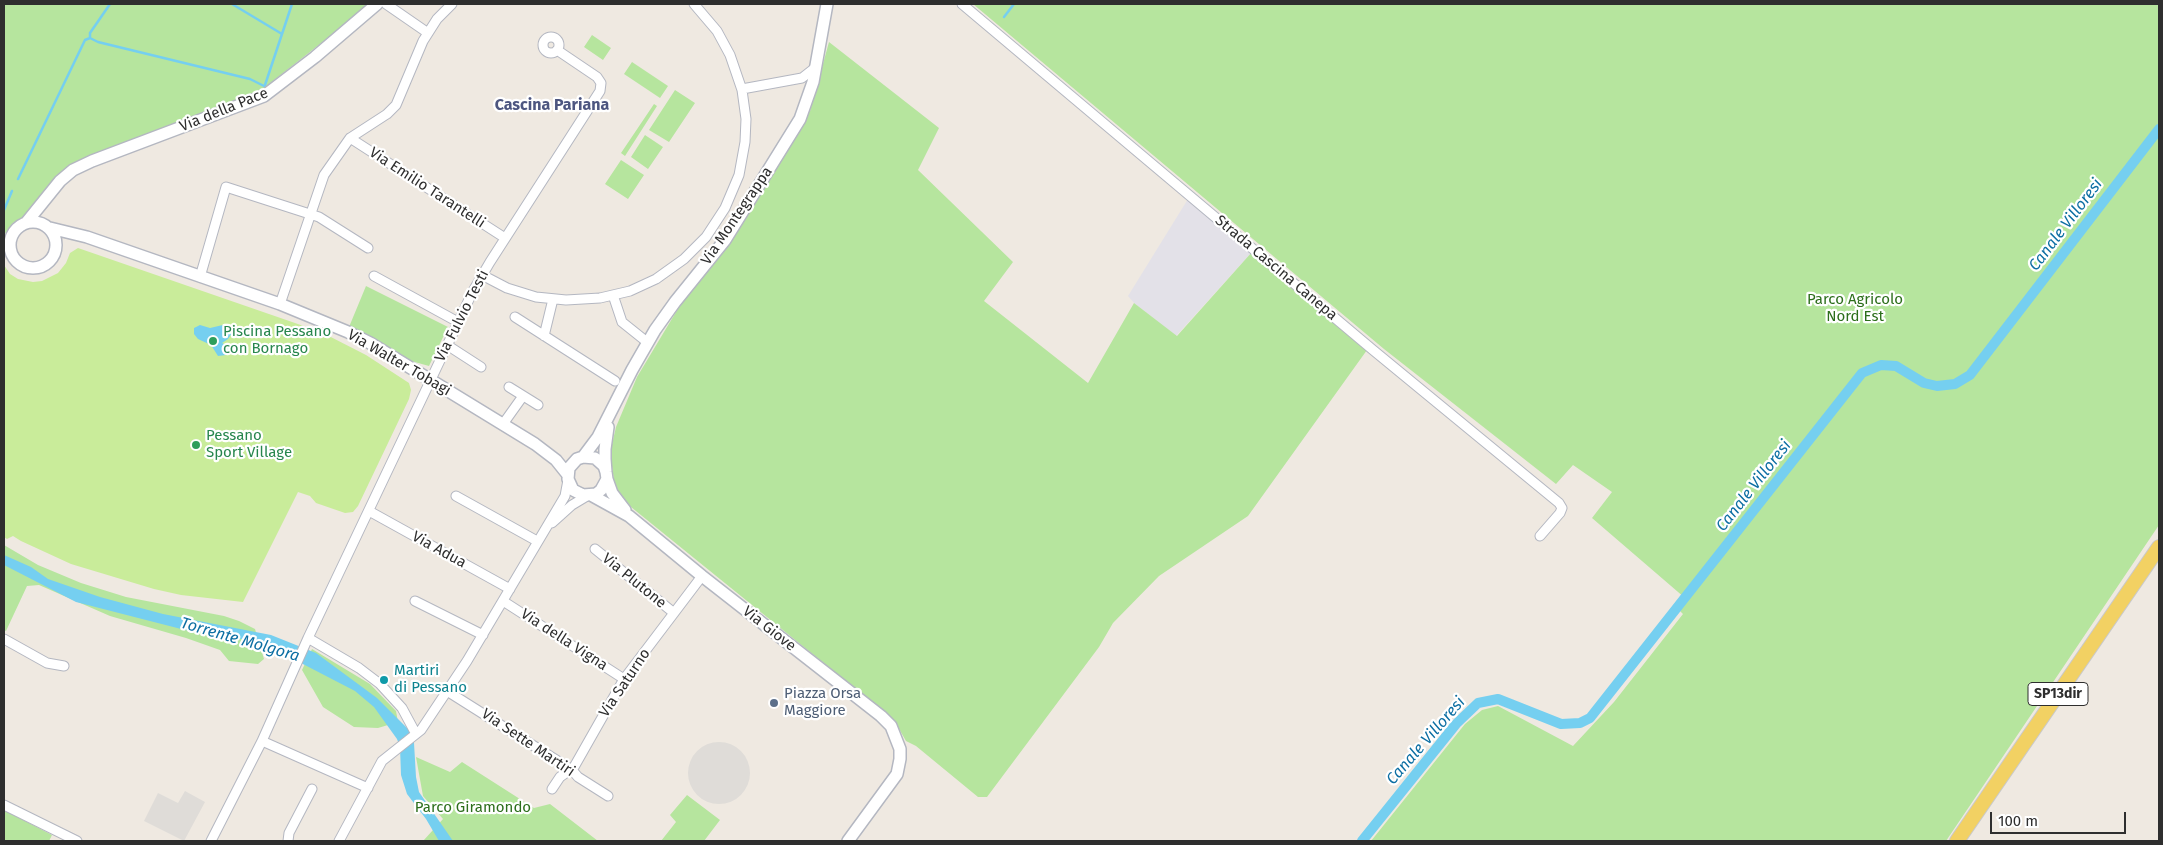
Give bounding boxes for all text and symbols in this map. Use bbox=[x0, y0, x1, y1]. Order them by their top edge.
street label: Via della Pace bbox=[177, 84, 271, 136]
district label: Cascina Pariana bbox=[495, 96, 609, 116]
street label: Via Emilio Tarantelli bbox=[366, 144, 488, 232]
street label: Via Montegrappa bbox=[698, 164, 776, 268]
water label: Canale Villoresi bbox=[2025, 175, 2107, 275]
street label: Strada Cascina Canepa bbox=[1211, 212, 1341, 324]
street label: Via Fulvio Testi bbox=[431, 267, 493, 365]
park label: Parco Agricolo Nord Est bbox=[1807, 291, 1903, 326]
place label: Piscina Pessano con Bornago bbox=[223, 323, 331, 358]
street label: Via Walter Tobagi bbox=[344, 326, 454, 400]
marker: Piscina Pessano con Bornago bbox=[207, 335, 219, 347]
place label: Pessano Sport Village bbox=[206, 427, 292, 462]
water label: Canale Villoresi bbox=[1712, 437, 1796, 535]
marker: Pessano Sport Village bbox=[190, 439, 202, 451]
street label: Via Adua bbox=[409, 528, 469, 572]
street label: Via Plutone bbox=[598, 550, 670, 612]
street label: Via Giove bbox=[739, 603, 799, 655]
street label: Via della Vigna bbox=[517, 605, 611, 675]
water label: Torrente Molgora bbox=[178, 614, 302, 666]
street label: Via Saturno bbox=[596, 645, 654, 721]
place label: Martiri di Pessano bbox=[394, 662, 467, 697]
marker: Martiri di Pessano bbox=[378, 674, 390, 686]
road number: SP13dir bbox=[2028, 682, 2088, 706]
place label: Piazza Orsa Maggiore bbox=[784, 685, 861, 720]
water label: Canale Villoresi bbox=[1383, 693, 1469, 789]
marker: Piazza Orsa Maggiore bbox=[768, 697, 780, 709]
street label: Via Sette Martiri bbox=[478, 705, 578, 781]
park label: Parco Giramondo bbox=[415, 799, 531, 817]
scale bar bbox=[1993, 802, 2129, 834]
text: 100 m bbox=[1998, 812, 2038, 830]

